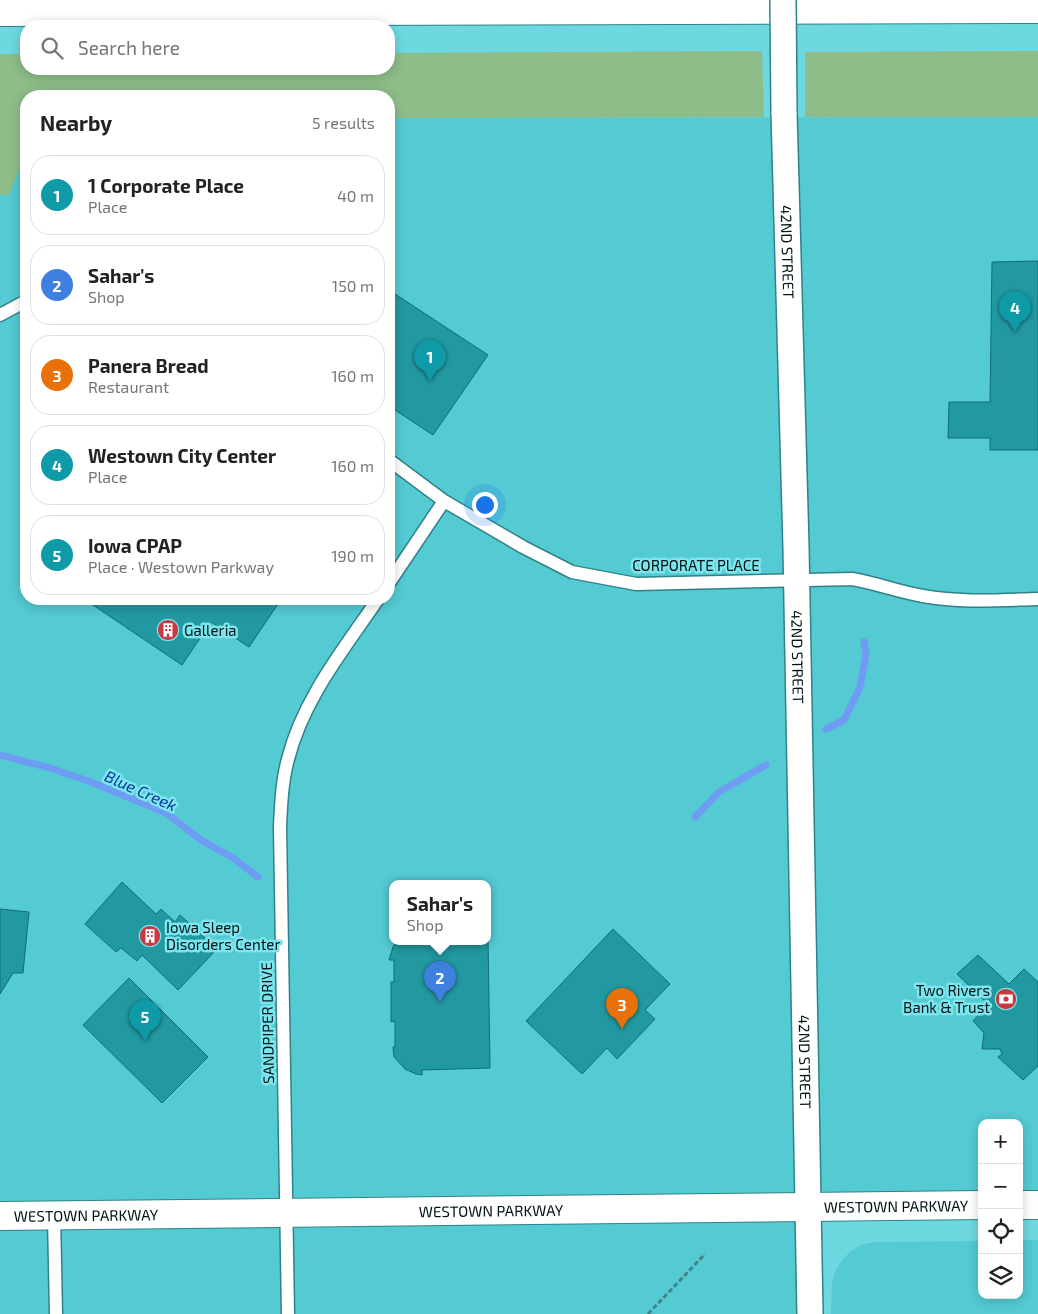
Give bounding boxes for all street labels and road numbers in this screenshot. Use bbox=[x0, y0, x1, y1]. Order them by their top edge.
street label: 42ND STREET bbox=[778, 205, 798, 299]
street label: CORPORATE PLACE bbox=[632, 556, 760, 574]
street label: 42ND STREET bbox=[788, 610, 808, 704]
street label: SANDPIPER DRIVE bbox=[257, 962, 277, 1084]
street label: 42ND STREET bbox=[796, 1015, 815, 1109]
street label: WESTOWN PARKWAY bbox=[824, 1196, 969, 1216]
street label: WESTOWN PARKWAY bbox=[419, 1201, 564, 1220]
street label: WESTOWN PARKWAY bbox=[14, 1205, 159, 1225]

